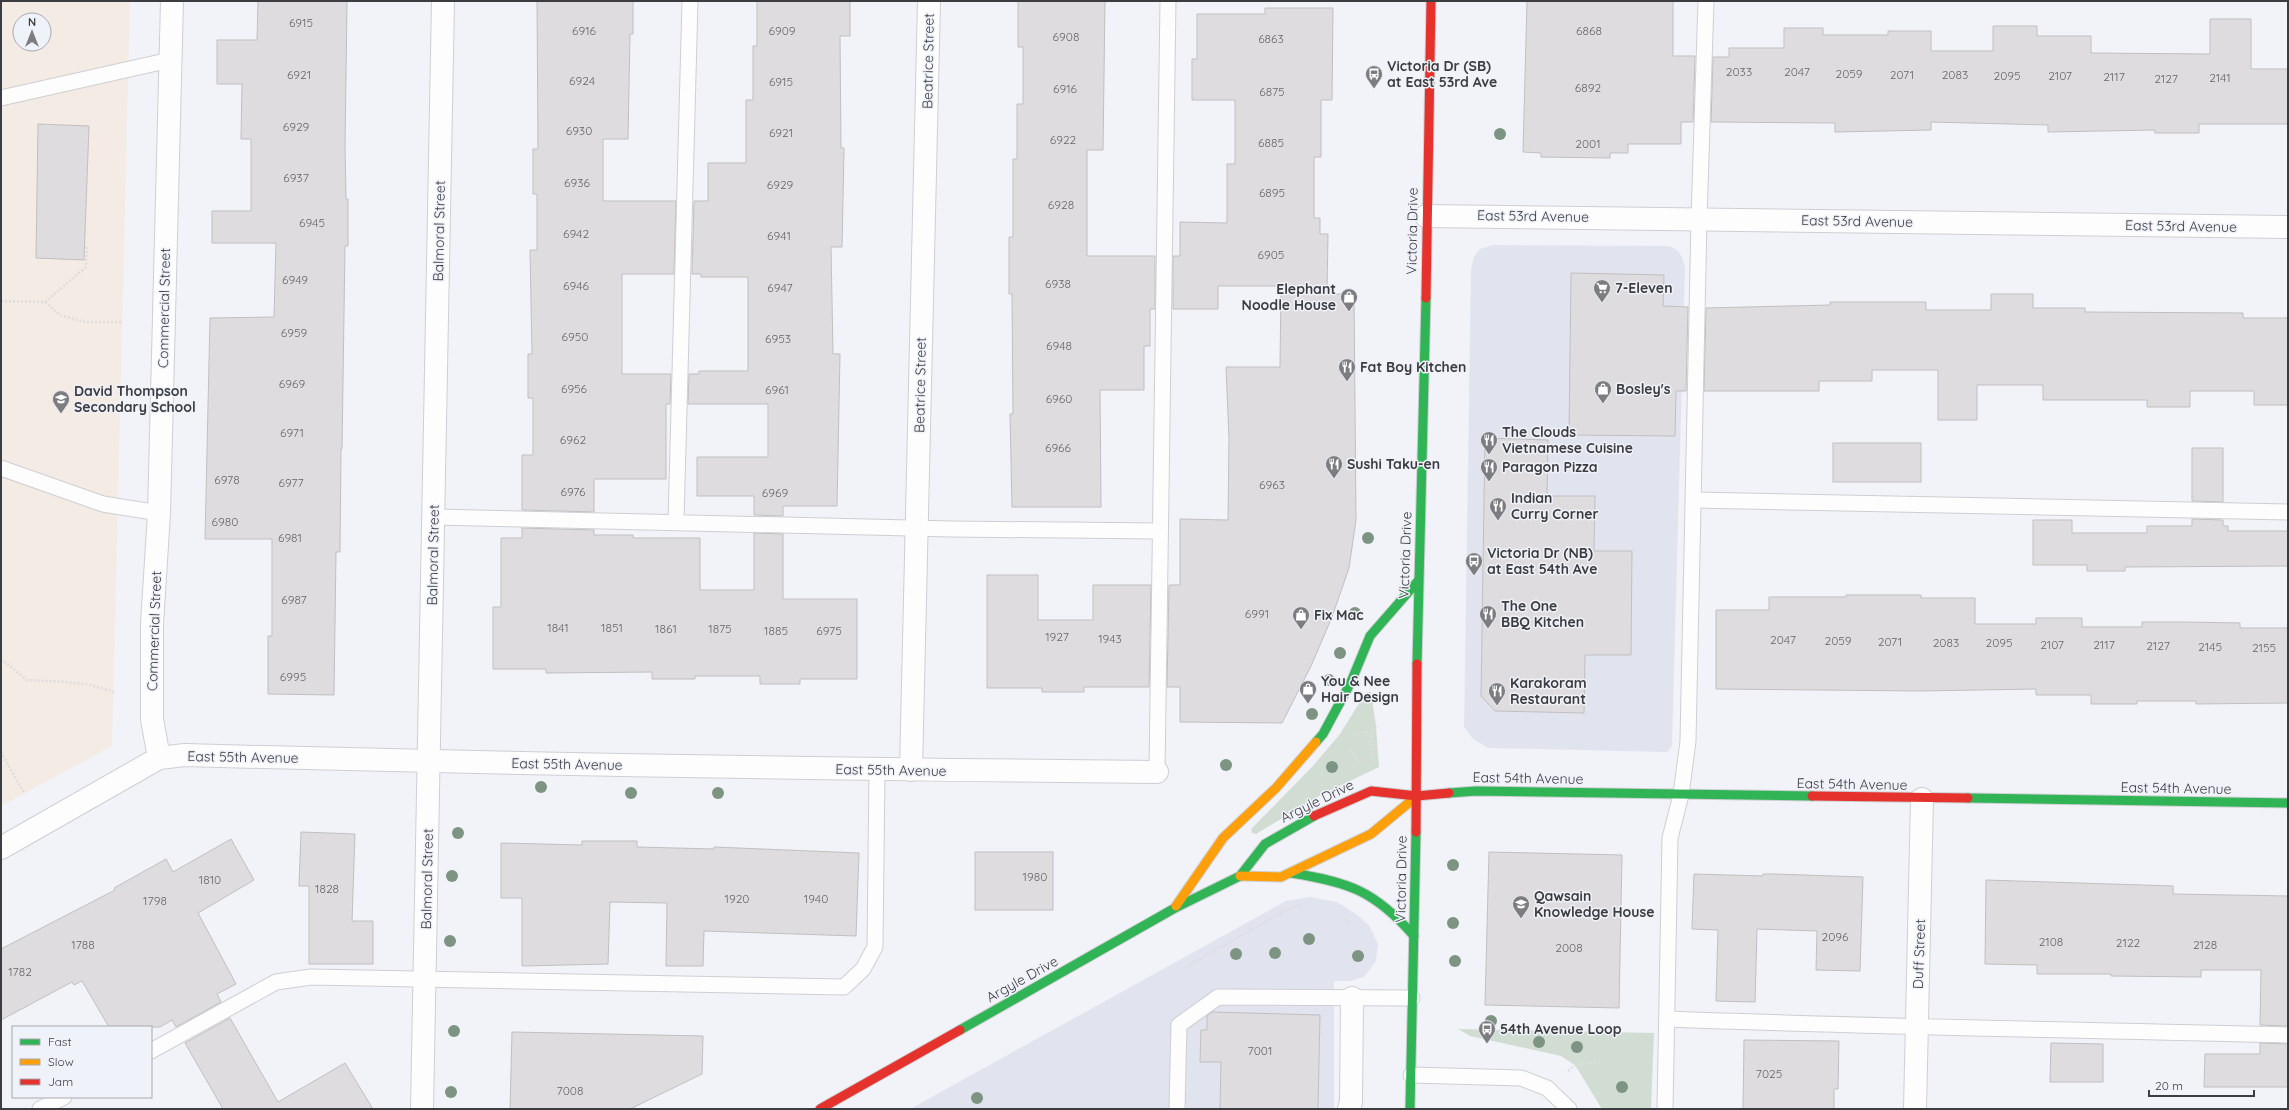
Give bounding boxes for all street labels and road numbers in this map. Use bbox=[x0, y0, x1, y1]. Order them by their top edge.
street label: Beatrice Street bbox=[918, 13, 938, 109]
street label: Balmoral Street bbox=[429, 180, 449, 282]
street label: Victoria Drive bbox=[1402, 187, 1422, 275]
street label: East 53rd Avenue bbox=[1477, 206, 1589, 226]
street label: East 53rd Avenue bbox=[1801, 211, 1913, 231]
street label: East 53rd Avenue bbox=[2125, 216, 2237, 236]
street label: Commercial Street bbox=[154, 248, 174, 368]
street label: Beatrice Street bbox=[910, 337, 930, 433]
street label: Balmoral Street bbox=[423, 504, 443, 606]
street label: Victoria Drive bbox=[1394, 511, 1416, 599]
street label: Commercial Street bbox=[143, 570, 165, 691]
street label: East 55th Avenue bbox=[187, 747, 299, 767]
street label: East 55th Avenue bbox=[511, 754, 623, 774]
street label: East 55th Avenue bbox=[835, 760, 947, 780]
street label: East 54th Avenue bbox=[1472, 768, 1584, 788]
street label: East 54th Avenue bbox=[1796, 774, 1908, 794]
street label: Argyle Drive bbox=[1277, 775, 1357, 827]
street label: East 54th Avenue bbox=[2120, 778, 2232, 798]
street label: Balmoral Street bbox=[417, 828, 437, 930]
street label: Victoria Drive bbox=[1391, 835, 1411, 923]
street label: Duff Street bbox=[1909, 918, 1929, 989]
street label: Argyle Drive bbox=[983, 952, 1061, 1006]

